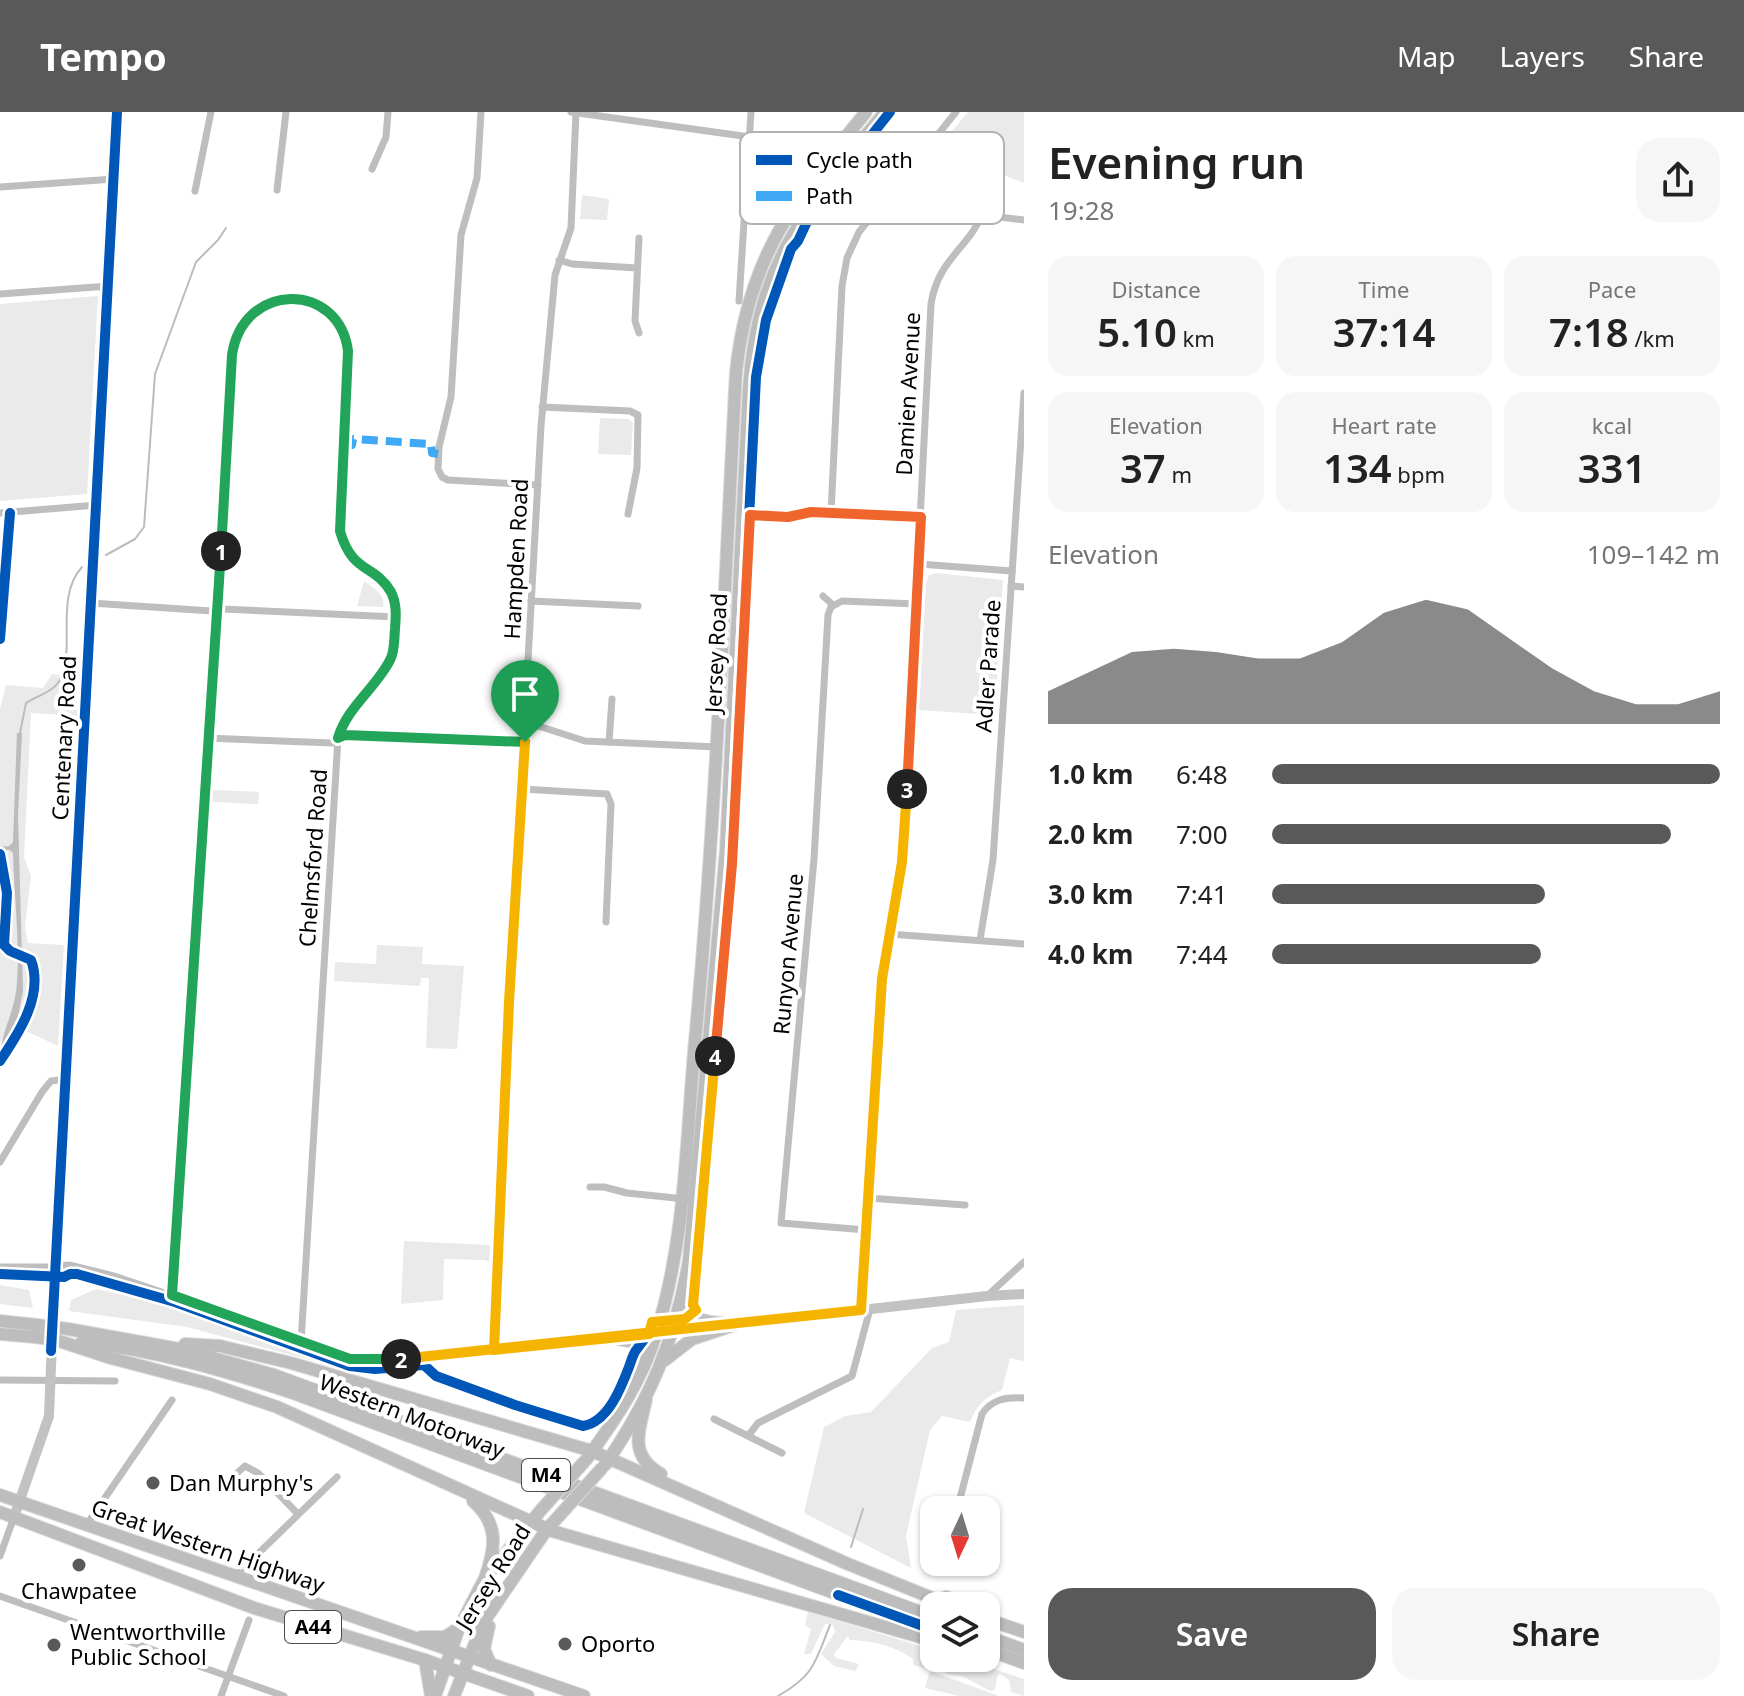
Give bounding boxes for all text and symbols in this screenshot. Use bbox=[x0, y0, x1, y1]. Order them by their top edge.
text: Tempo bbox=[40, 30, 167, 82]
text: Map bbox=[1397, 37, 1455, 75]
text: Layers bbox=[1499, 37, 1585, 75]
text: Share bbox=[1629, 37, 1704, 75]
legend bbox=[740, 132, 1004, 224]
text: Evening run bbox=[1048, 132, 1305, 192]
button: share bbox=[1636, 138, 1720, 222]
text: Cycle path bbox=[806, 144, 913, 174]
text: Path bbox=[806, 180, 853, 210]
text: 19:28 bbox=[1048, 192, 1114, 228]
text: Distance bbox=[1111, 274, 1201, 304]
text: Time bbox=[1359, 274, 1409, 304]
text: Pace bbox=[1588, 274, 1636, 304]
text: 5.10 bbox=[1097, 304, 1177, 359]
text: 37:14 bbox=[1333, 304, 1435, 359]
text: 7:18 bbox=[1549, 304, 1629, 359]
street label: Damien Avenue bbox=[888, 311, 926, 476]
text: km bbox=[1177, 323, 1215, 353]
text: /km bbox=[1629, 323, 1675, 353]
text: Elevation bbox=[1109, 410, 1203, 440]
text: Heart rate bbox=[1331, 410, 1437, 440]
text: kcal bbox=[1592, 410, 1632, 440]
text: 37 bbox=[1120, 440, 1166, 495]
text: 134 bbox=[1323, 440, 1392, 495]
text: 331 bbox=[1578, 440, 1646, 495]
text: m bbox=[1166, 459, 1192, 489]
text: bpm bbox=[1392, 459, 1445, 489]
street label: Hampden Road bbox=[496, 478, 534, 640]
pin: 1 bbox=[201, 531, 241, 571]
text: 1 bbox=[215, 536, 227, 566]
text: Elevation bbox=[1048, 536, 1159, 572]
text: 109–142 m bbox=[1587, 536, 1720, 572]
street label: Jersey Road bbox=[697, 592, 733, 716]
street label: Adler Parade bbox=[967, 599, 1007, 733]
street label: Centenary Road bbox=[44, 655, 82, 821]
pin bbox=[491, 660, 559, 742]
icon: arrive bbox=[503, 672, 547, 716]
text: 1.0 km bbox=[1048, 756, 1133, 792]
text: 6:48 bbox=[1176, 756, 1228, 792]
street label: Chelmsford Road bbox=[291, 768, 333, 948]
pin: 3 bbox=[887, 769, 927, 809]
text: 3 bbox=[901, 774, 913, 804]
text: 2.0 km bbox=[1048, 816, 1133, 852]
text: 7:00 bbox=[1176, 816, 1228, 852]
street label: Runyon Avenue bbox=[765, 872, 809, 1036]
text: 3.0 km bbox=[1048, 876, 1133, 912]
text: 7:41 bbox=[1176, 876, 1228, 912]
text: 4.0 km bbox=[1048, 936, 1133, 972]
text: 7:44 bbox=[1176, 936, 1228, 972]
pin: 4 bbox=[695, 1036, 735, 1076]
text: 4 bbox=[709, 1041, 721, 1071]
pin: 2 bbox=[381, 1339, 421, 1379]
text: 2 bbox=[395, 1344, 407, 1374]
street label: Western Motorway bbox=[315, 1366, 510, 1464]
road number: M4 bbox=[522, 1459, 570, 1491]
place label: Dan Murphy's bbox=[169, 1467, 313, 1497]
marker: Dan Murphy's bbox=[144, 1474, 162, 1492]
street label: Great Western Highway bbox=[88, 1491, 330, 1599]
north arrow bbox=[920, 1496, 1000, 1576]
map controls bbox=[920, 1496, 1000, 1672]
street label: Jersey Road bbox=[447, 1518, 537, 1637]
marker: Chawpatee bbox=[70, 1556, 88, 1574]
place label: Chawpatee bbox=[21, 1575, 137, 1605]
button: Save bbox=[1048, 1588, 1376, 1680]
button: Share bbox=[1392, 1588, 1720, 1680]
button: layers bbox=[920, 1592, 1000, 1672]
road number: A44 bbox=[285, 1611, 341, 1643]
place label: Wentworthville Public School bbox=[70, 1616, 226, 1671]
place label: Oporto bbox=[581, 1628, 655, 1658]
marker: Oporto bbox=[556, 1635, 574, 1653]
marker: Wentworthville Public School bbox=[45, 1636, 63, 1654]

